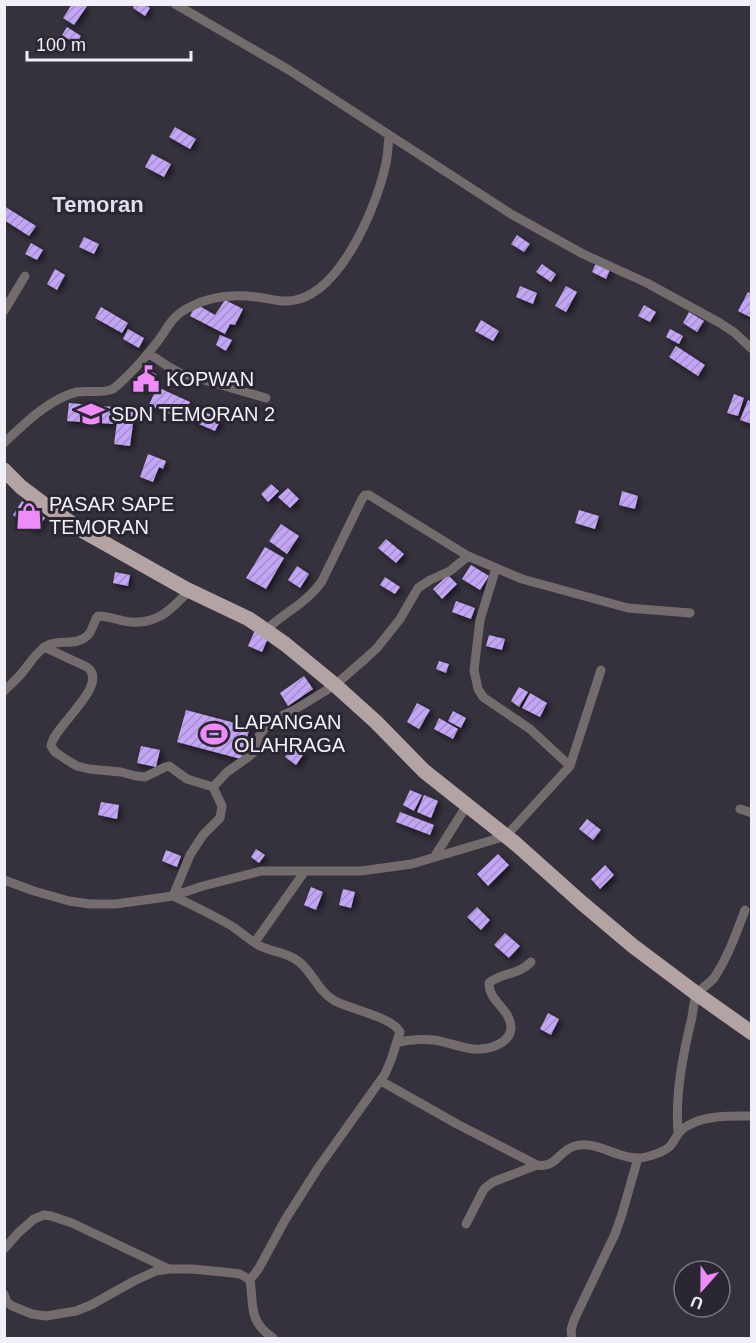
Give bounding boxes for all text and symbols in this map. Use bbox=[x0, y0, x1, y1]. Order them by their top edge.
scale bar bbox=[27, 24, 190, 62]
text: 100 m bbox=[36, 35, 86, 55]
district label: Temoran bbox=[52, 192, 144, 217]
public building icon: KOPWAN bbox=[131, 364, 161, 394]
place label: KOPWAN bbox=[166, 368, 254, 390]
school or university icon: SDN TEMORAN 2 bbox=[76, 399, 106, 429]
place label: SDN TEMORAN 2 bbox=[111, 403, 275, 425]
place label: PASAR SAPE TEMORAN bbox=[49, 493, 174, 538]
shop icon: PASAR SAPE TEMORAN bbox=[14, 501, 44, 531]
place label: LAPANGAN OLAHRAGA bbox=[234, 711, 346, 756]
sports icon: LAPANGAN OLAHRAGA bbox=[199, 719, 229, 749]
north arrow bbox=[672, 1259, 732, 1319]
text: U bbox=[688, 1293, 705, 1313]

